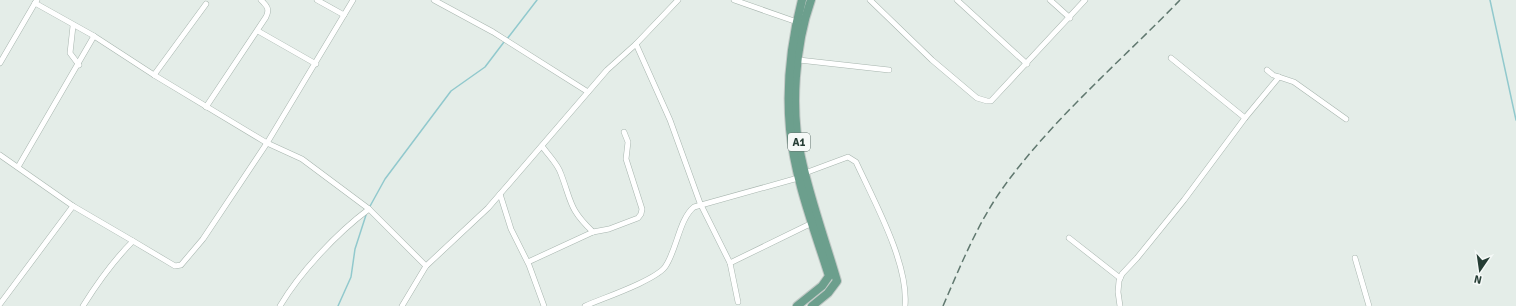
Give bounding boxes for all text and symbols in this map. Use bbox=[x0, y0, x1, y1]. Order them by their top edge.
road number: A1 bbox=[788, 133, 810, 151]
north arrow bbox=[1460, 250, 1500, 290]
text: N bbox=[1473, 272, 1483, 286]

